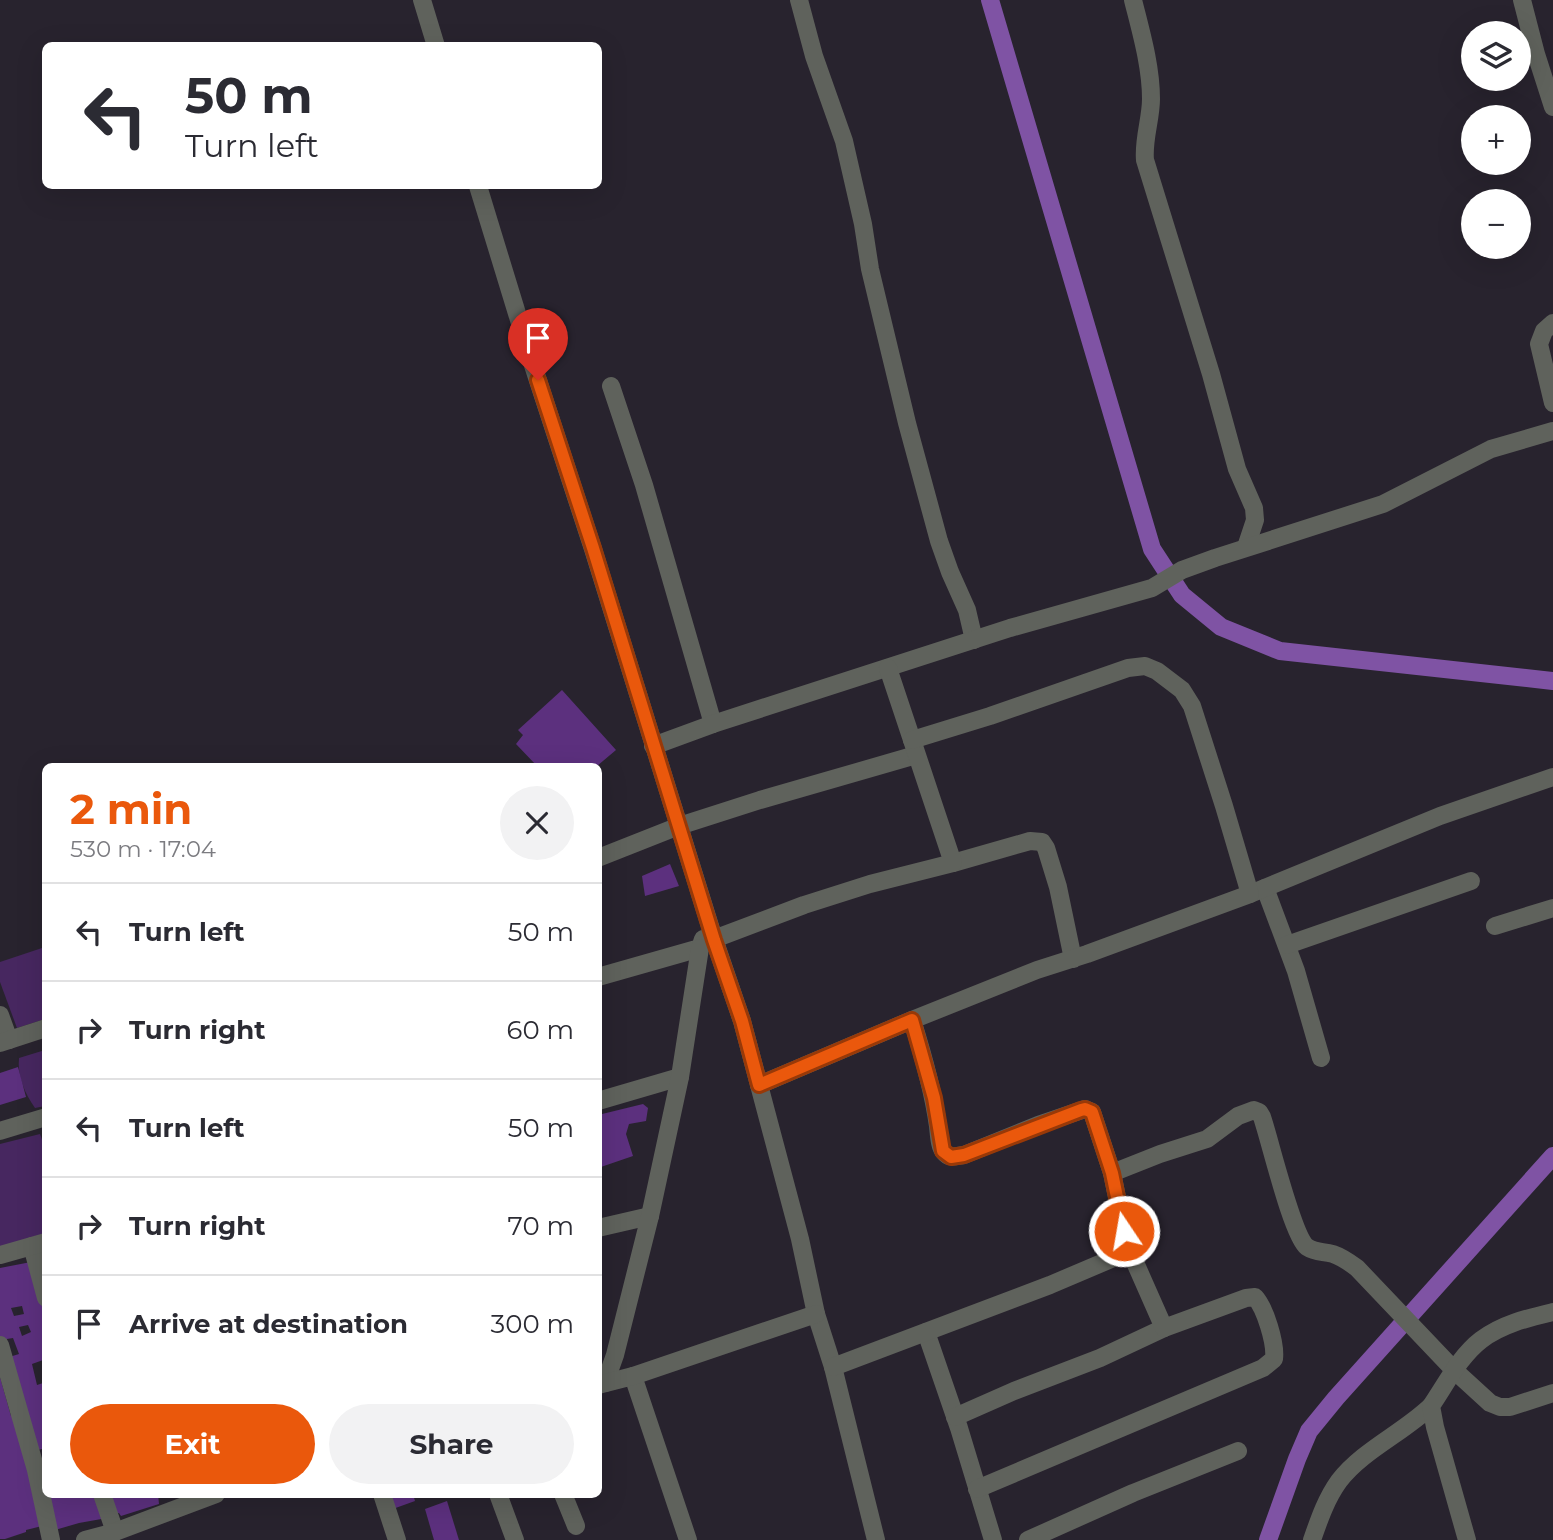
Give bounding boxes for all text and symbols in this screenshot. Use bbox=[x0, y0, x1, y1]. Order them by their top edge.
map controls bbox=[1461, 21, 1531, 259]
button: layers bbox=[1461, 21, 1531, 91]
text: 50 m bbox=[185, 66, 313, 125]
icon: left bbox=[70, 70, 161, 161]
button: + bbox=[1461, 105, 1531, 175]
text: Turn left bbox=[185, 126, 319, 165]
button: − bbox=[1461, 189, 1531, 259]
pin bbox=[508, 308, 568, 380]
icon: arrive bbox=[519, 319, 557, 357]
text: 2 min bbox=[70, 783, 192, 835]
button: close bbox=[500, 786, 574, 860]
text: 530 m · 17:04 bbox=[70, 835, 216, 863]
icon: left bbox=[70, 913, 108, 951]
text: Turn left bbox=[129, 916, 245, 948]
text: 50 m bbox=[508, 916, 574, 948]
icon: right bbox=[70, 1011, 108, 1049]
text: Turn right bbox=[129, 1014, 265, 1046]
text: 60 m bbox=[507, 1014, 574, 1046]
icon: left bbox=[70, 1109, 108, 1147]
text: Turn left bbox=[129, 1112, 245, 1144]
text: 50 m bbox=[508, 1112, 574, 1144]
position arrow bbox=[1087, 1194, 1161, 1268]
icon: right bbox=[70, 1207, 108, 1245]
text: Turn right bbox=[129, 1210, 265, 1242]
text: 70 m bbox=[508, 1210, 574, 1242]
icon: arrive bbox=[70, 1305, 108, 1343]
text: Arrive at destination bbox=[129, 1308, 408, 1340]
text: 300 m bbox=[491, 1308, 574, 1340]
button: Exit bbox=[70, 1404, 315, 1484]
button: Share bbox=[329, 1404, 574, 1484]

